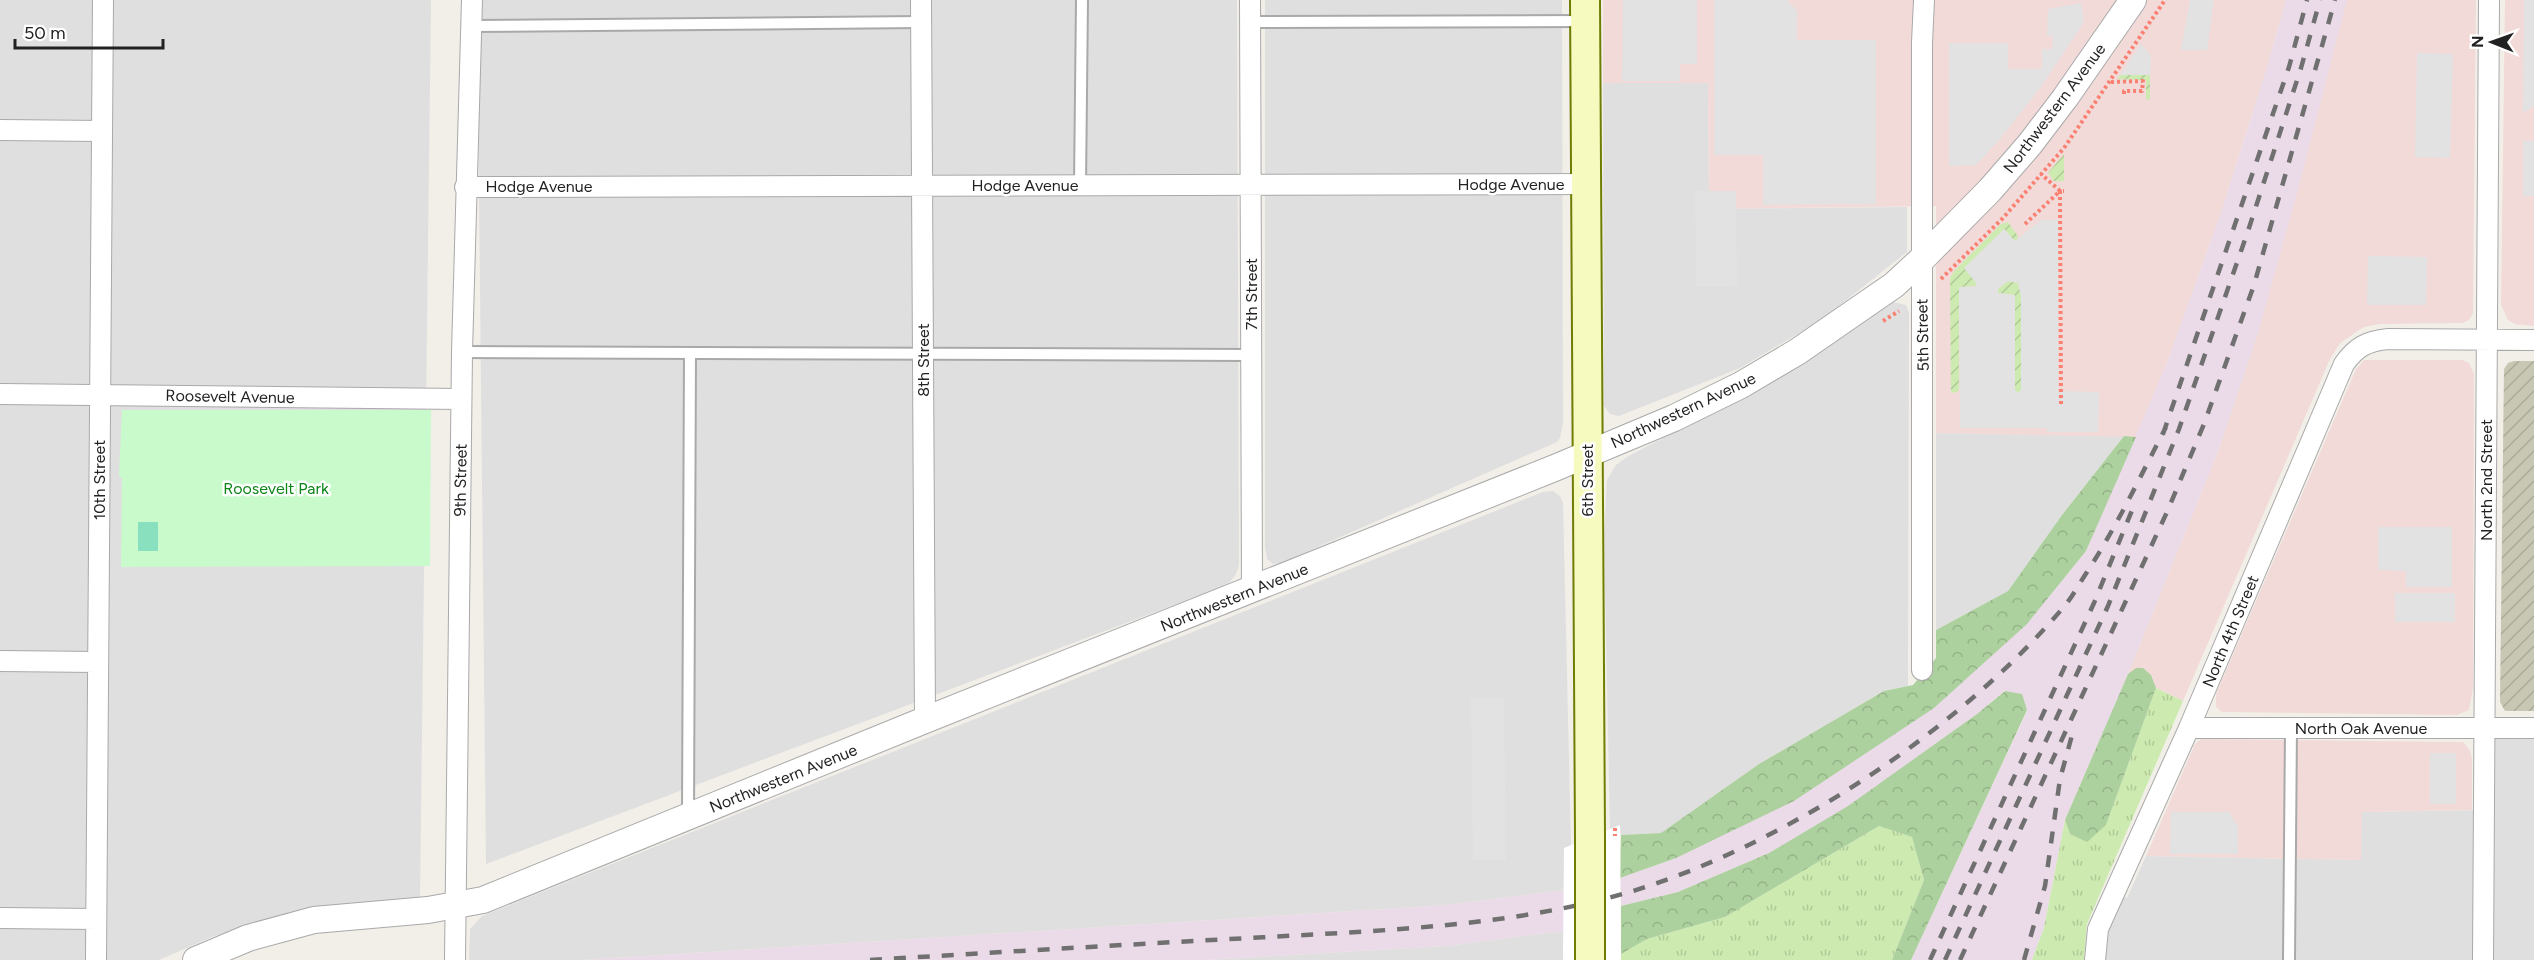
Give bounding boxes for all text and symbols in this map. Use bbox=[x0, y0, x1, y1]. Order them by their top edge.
scale bar bbox=[15, 12, 164, 50]
north arrow bbox=[2462, 12, 2522, 72]
text: 50 m bbox=[24, 22, 66, 44]
text: N bbox=[2468, 35, 2487, 48]
street label: Northwestern Avenue bbox=[1999, 39, 2110, 177]
street label: Hodge Avenue bbox=[1458, 175, 1565, 194]
street label: Hodge Avenue bbox=[972, 176, 1079, 195]
street label: Hodge Avenue bbox=[486, 177, 593, 196]
street label: 7th Street bbox=[1242, 258, 1261, 330]
street label: 5th Street bbox=[1912, 298, 1933, 372]
street label: 8th Street bbox=[914, 323, 933, 397]
street label: Northwestern Avenue bbox=[1608, 368, 1759, 452]
street label: Roosevelt Avenue bbox=[165, 386, 295, 407]
street label: North 2nd Street bbox=[2477, 419, 2496, 541]
street label: 10th Street bbox=[90, 440, 109, 520]
street label: 9th Street bbox=[450, 443, 471, 517]
street label: 6th Street bbox=[1578, 444, 1597, 516]
park label: Roosevelt Park bbox=[223, 479, 329, 498]
street label: Northwestern Avenue bbox=[1158, 559, 1311, 636]
street label: North 4th Street bbox=[2198, 572, 2263, 690]
street label: North Oak Avenue bbox=[2295, 719, 2427, 738]
street label: Northwestern Avenue bbox=[707, 740, 860, 817]

